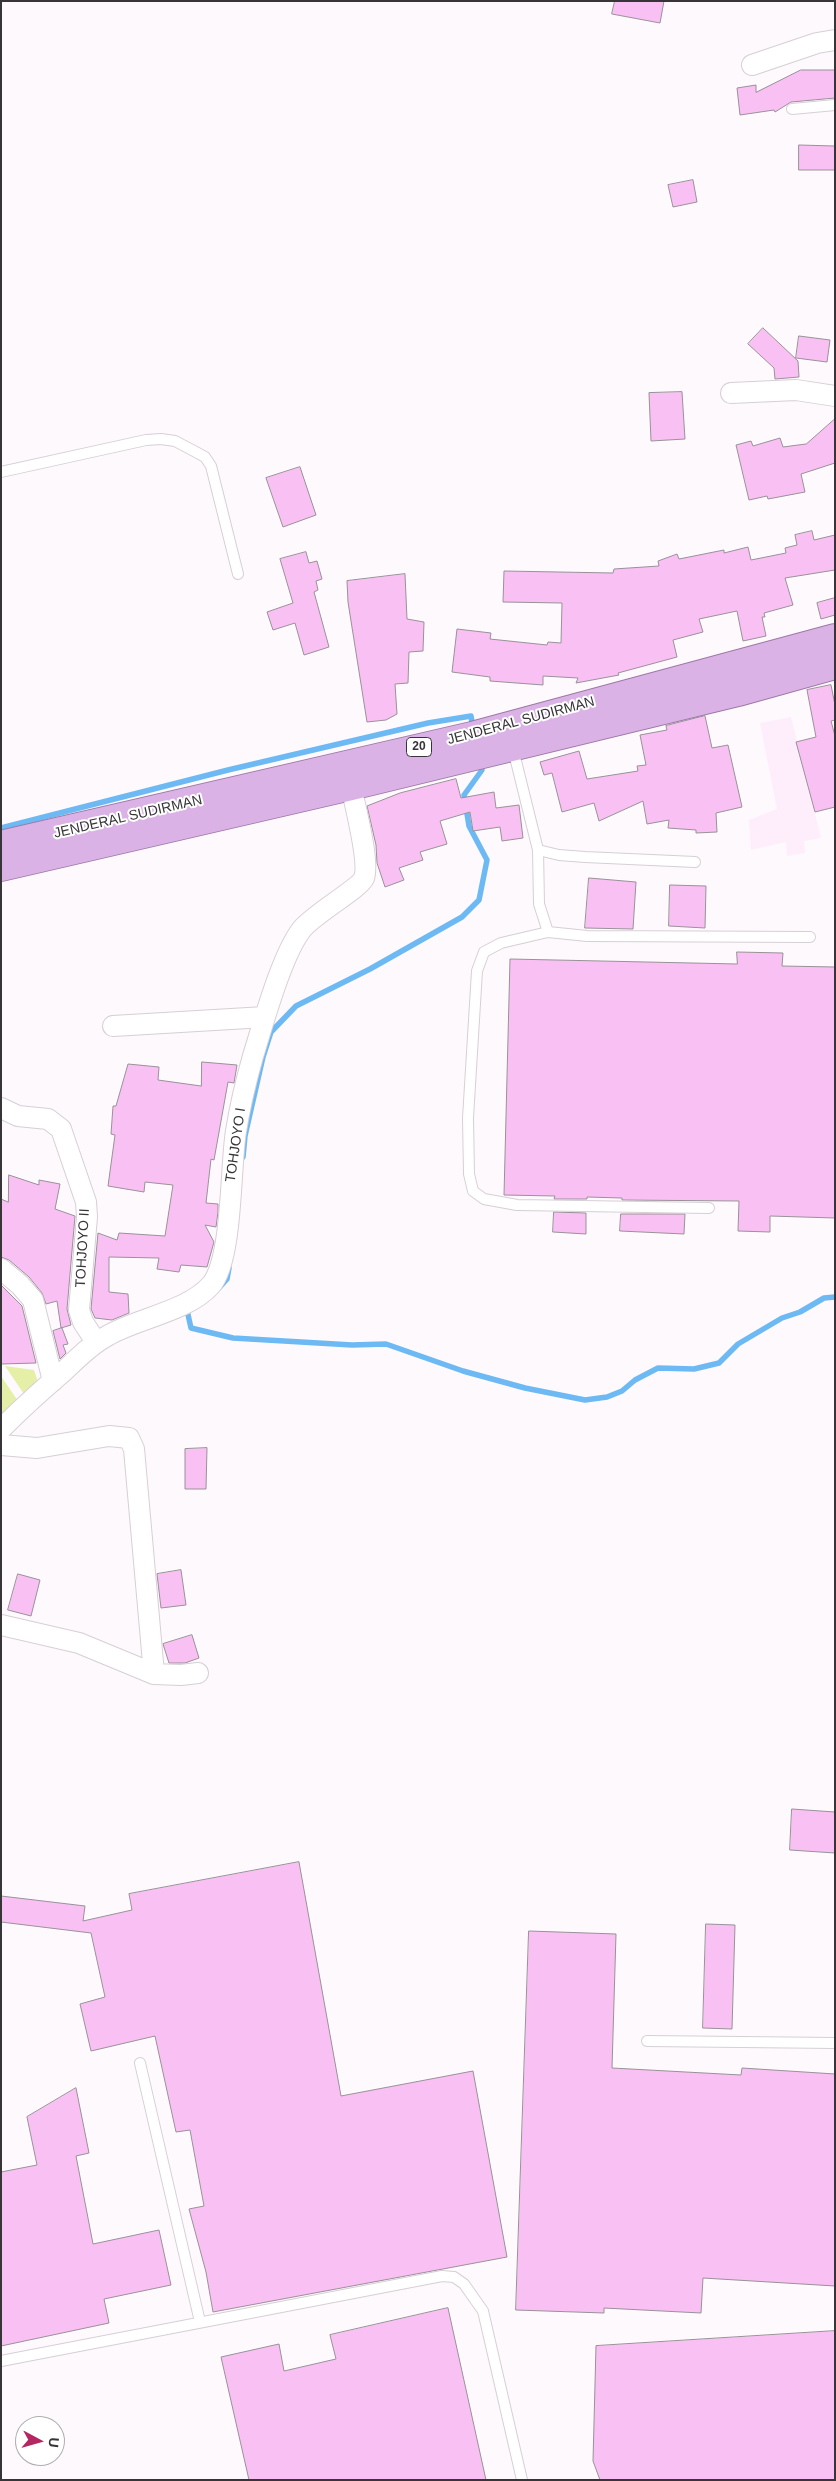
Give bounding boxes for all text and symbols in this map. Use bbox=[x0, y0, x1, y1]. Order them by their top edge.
street label: JENDERAL SUDIRMAN bbox=[446, 693, 596, 749]
road number: 20 bbox=[406, 738, 432, 756]
street label: JENDERAL SUDIRMAN bbox=[52, 792, 204, 842]
street label: TOHJOYO I bbox=[222, 1107, 250, 1183]
street label: TOHJOYO II bbox=[73, 1208, 93, 1288]
north arrow bbox=[15, 2416, 65, 2466]
text: U bbox=[45, 2437, 62, 2448]

